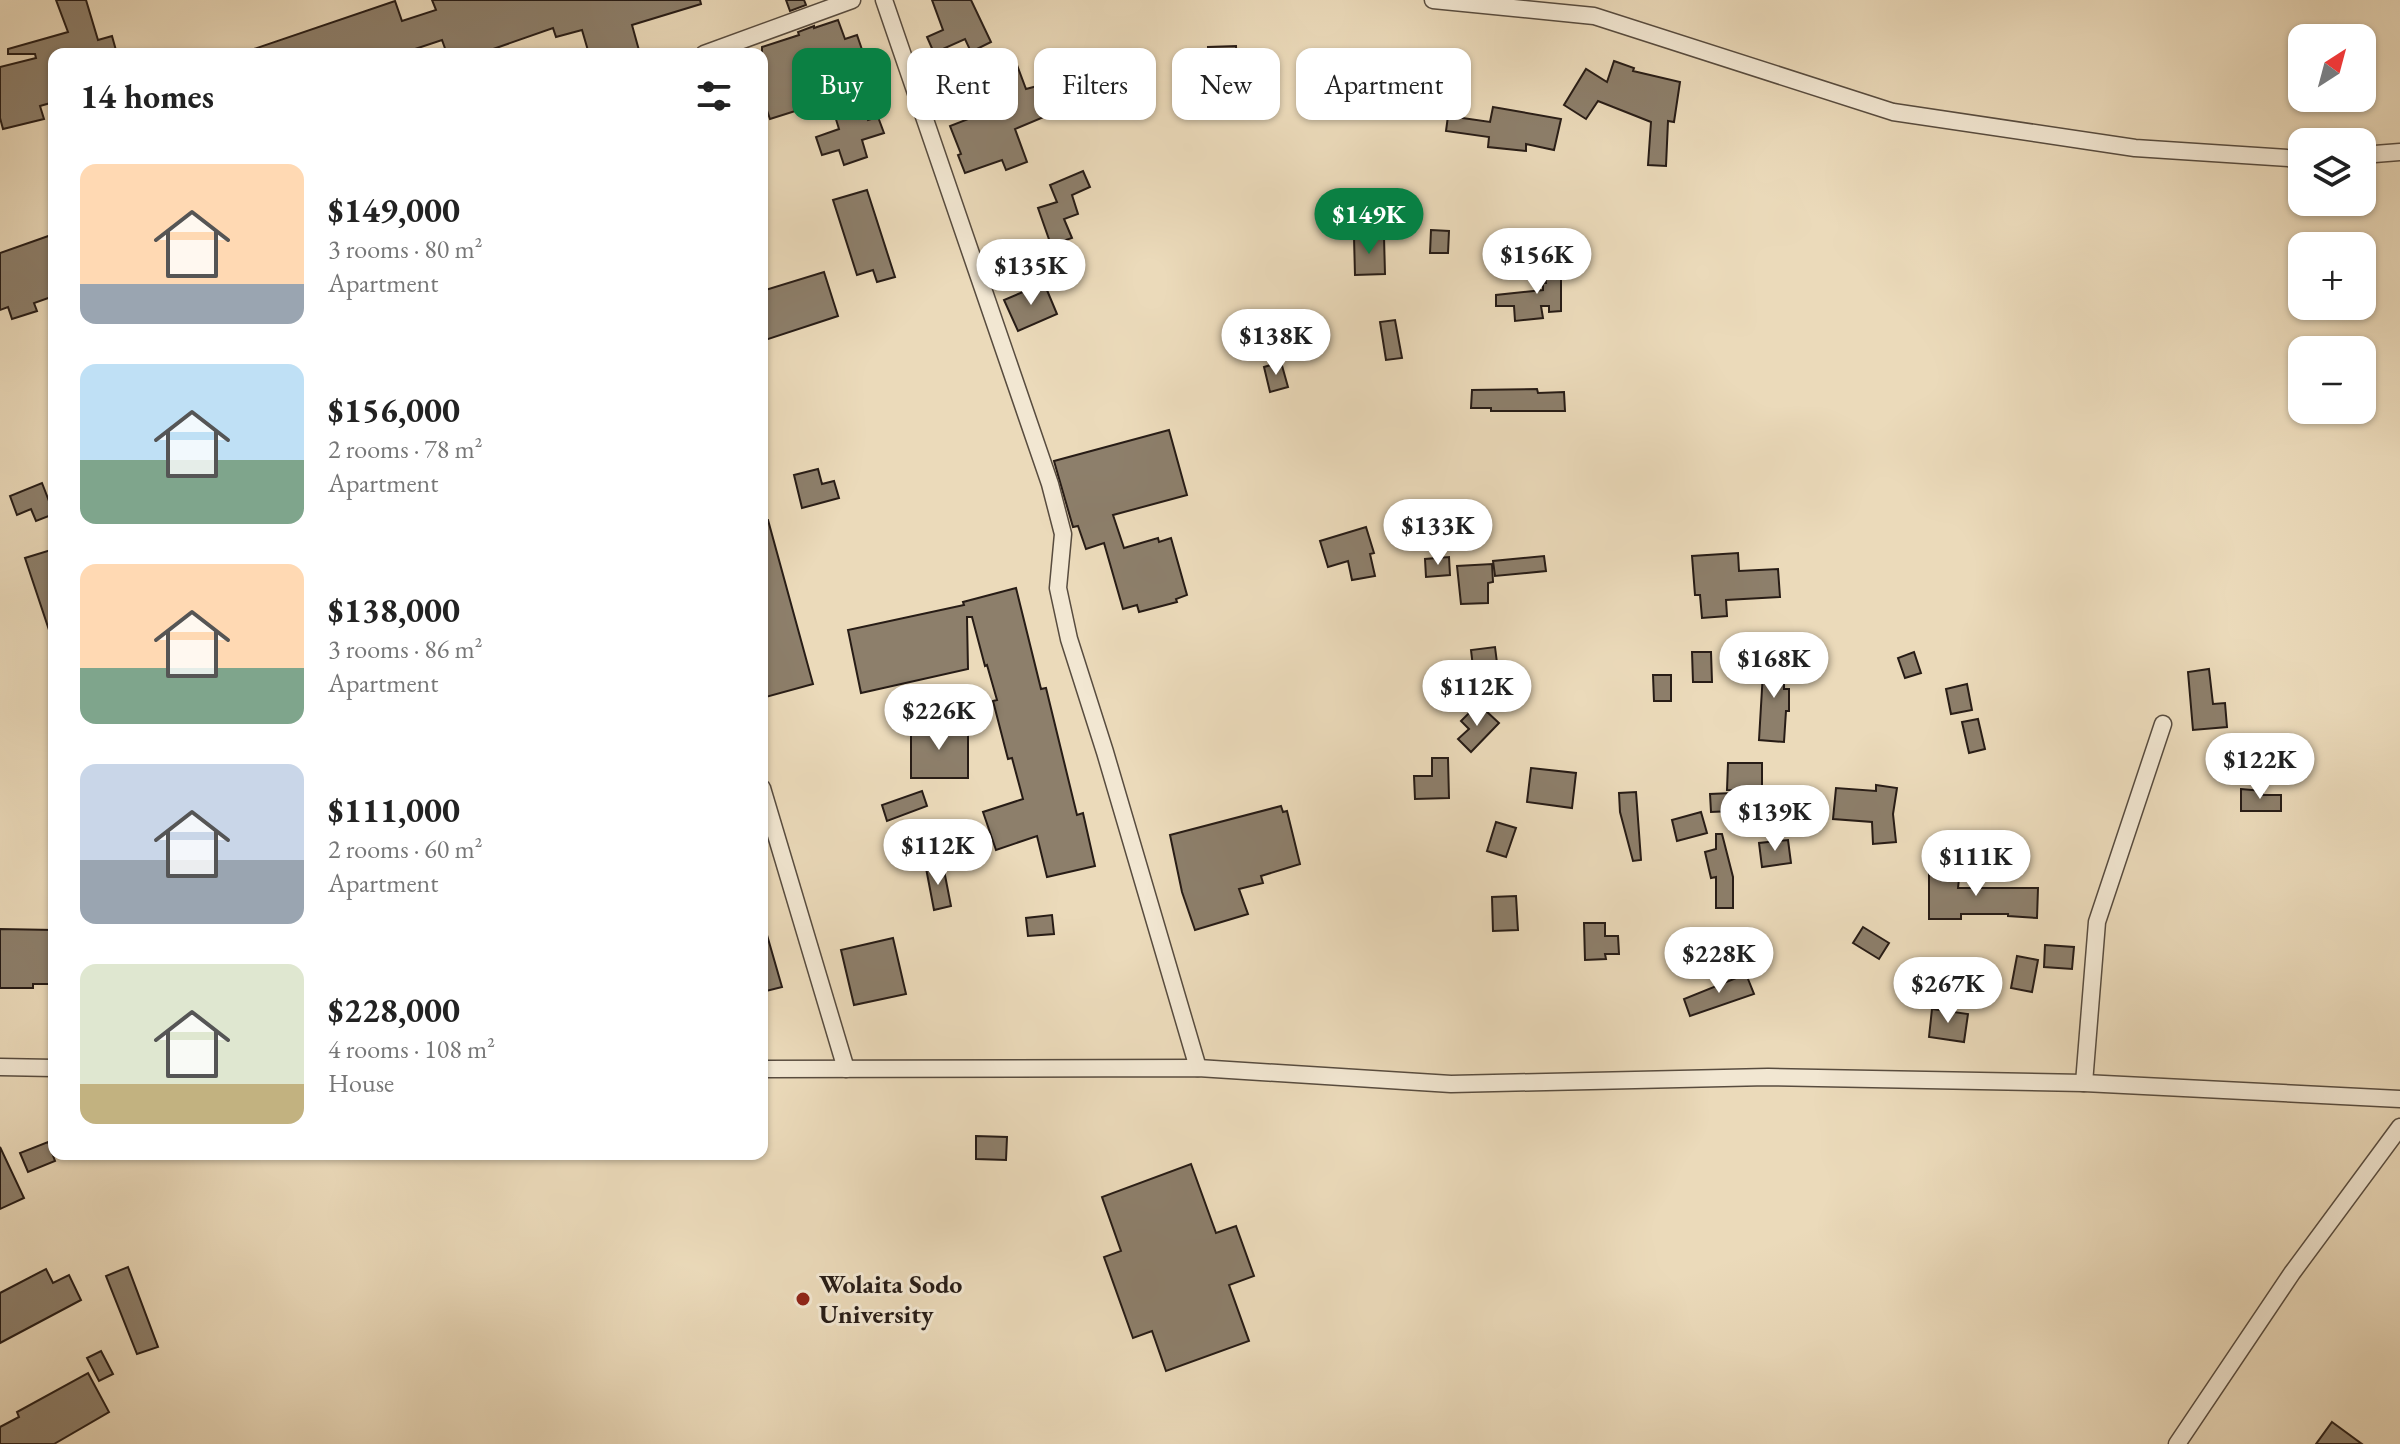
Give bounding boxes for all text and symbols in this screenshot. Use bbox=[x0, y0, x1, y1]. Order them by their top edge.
north arrow bbox=[2288, 24, 2376, 112]
map controls bbox=[2288, 24, 2376, 424]
chip: Buy bbox=[792, 48, 891, 120]
chip: Rent bbox=[907, 48, 1018, 120]
chip: Filters bbox=[1034, 48, 1156, 120]
chip: New bbox=[1172, 48, 1280, 120]
chip: Apartment bbox=[1296, 48, 1471, 120]
text: 14 homes bbox=[80, 74, 214, 118]
icon: filters bbox=[692, 74, 736, 118]
button: layers bbox=[2288, 128, 2376, 216]
text: $149,000 bbox=[328, 188, 460, 232]
pin: $149K bbox=[1313, 188, 1425, 256]
icon: home bbox=[144, 196, 240, 292]
text: $149K bbox=[1332, 197, 1406, 231]
pin: $156K bbox=[1481, 228, 1593, 296]
text: 3 rooms · 80 m² bbox=[328, 232, 483, 266]
button: + bbox=[2288, 232, 2376, 320]
text: $156K bbox=[1500, 237, 1574, 271]
pin: $135K bbox=[975, 239, 1087, 307]
text: $135K bbox=[994, 248, 1068, 282]
text: Apartment bbox=[328, 266, 438, 300]
pin: $138K bbox=[1220, 309, 1332, 377]
text: $138K bbox=[1239, 318, 1313, 352]
button: − bbox=[2288, 336, 2376, 424]
text: $156,000 bbox=[328, 388, 460, 432]
icon: home bbox=[144, 396, 240, 492]
text: 2 rooms · 78 m² bbox=[328, 432, 483, 466]
text: Apartment bbox=[328, 466, 438, 500]
pin: $133K bbox=[1382, 499, 1494, 567]
text: $133K bbox=[1401, 508, 1475, 542]
text: $138,000 bbox=[328, 588, 460, 632]
icon: home bbox=[144, 596, 240, 692]
text: 3 rooms · 86 m² bbox=[328, 632, 483, 666]
pin: $168K bbox=[1718, 632, 1830, 700]
text: $168K bbox=[1737, 641, 1811, 675]
pin: $112K bbox=[1421, 660, 1533, 728]
text: Apartment bbox=[328, 666, 438, 700]
text: $112K bbox=[1440, 669, 1514, 703]
pin: $226K bbox=[883, 684, 995, 752]
text: $226K bbox=[902, 693, 976, 727]
pin: $122K bbox=[2204, 733, 2316, 801]
text: $122K bbox=[2223, 742, 2297, 776]
pin: $139K bbox=[1719, 785, 1831, 853]
text: $111,000 bbox=[328, 788, 460, 832]
text: $139K bbox=[1738, 794, 1812, 828]
icon: home bbox=[144, 796, 240, 892]
pin: $112K bbox=[882, 819, 994, 887]
text: $112K bbox=[901, 828, 975, 862]
pin: $111K bbox=[1920, 830, 2032, 898]
text: 2 rooms · 60 m² bbox=[328, 832, 483, 866]
text: $111K bbox=[1939, 839, 2013, 873]
text: Apartment bbox=[328, 866, 438, 900]
pin: $228K bbox=[1663, 927, 1775, 995]
text: $228K bbox=[1682, 936, 1756, 970]
pin: $267K bbox=[1892, 957, 2004, 1025]
text: $267K bbox=[1911, 966, 1985, 1000]
text: $228,000 bbox=[328, 988, 460, 1032]
icon: home bbox=[144, 996, 240, 1092]
text: 4 rooms · 108 m² bbox=[328, 1032, 495, 1066]
text: House bbox=[328, 1066, 394, 1100]
place label: Wolaita Sodo University bbox=[819, 1267, 962, 1331]
marker: Wolaita Sodo University bbox=[794, 1290, 812, 1308]

